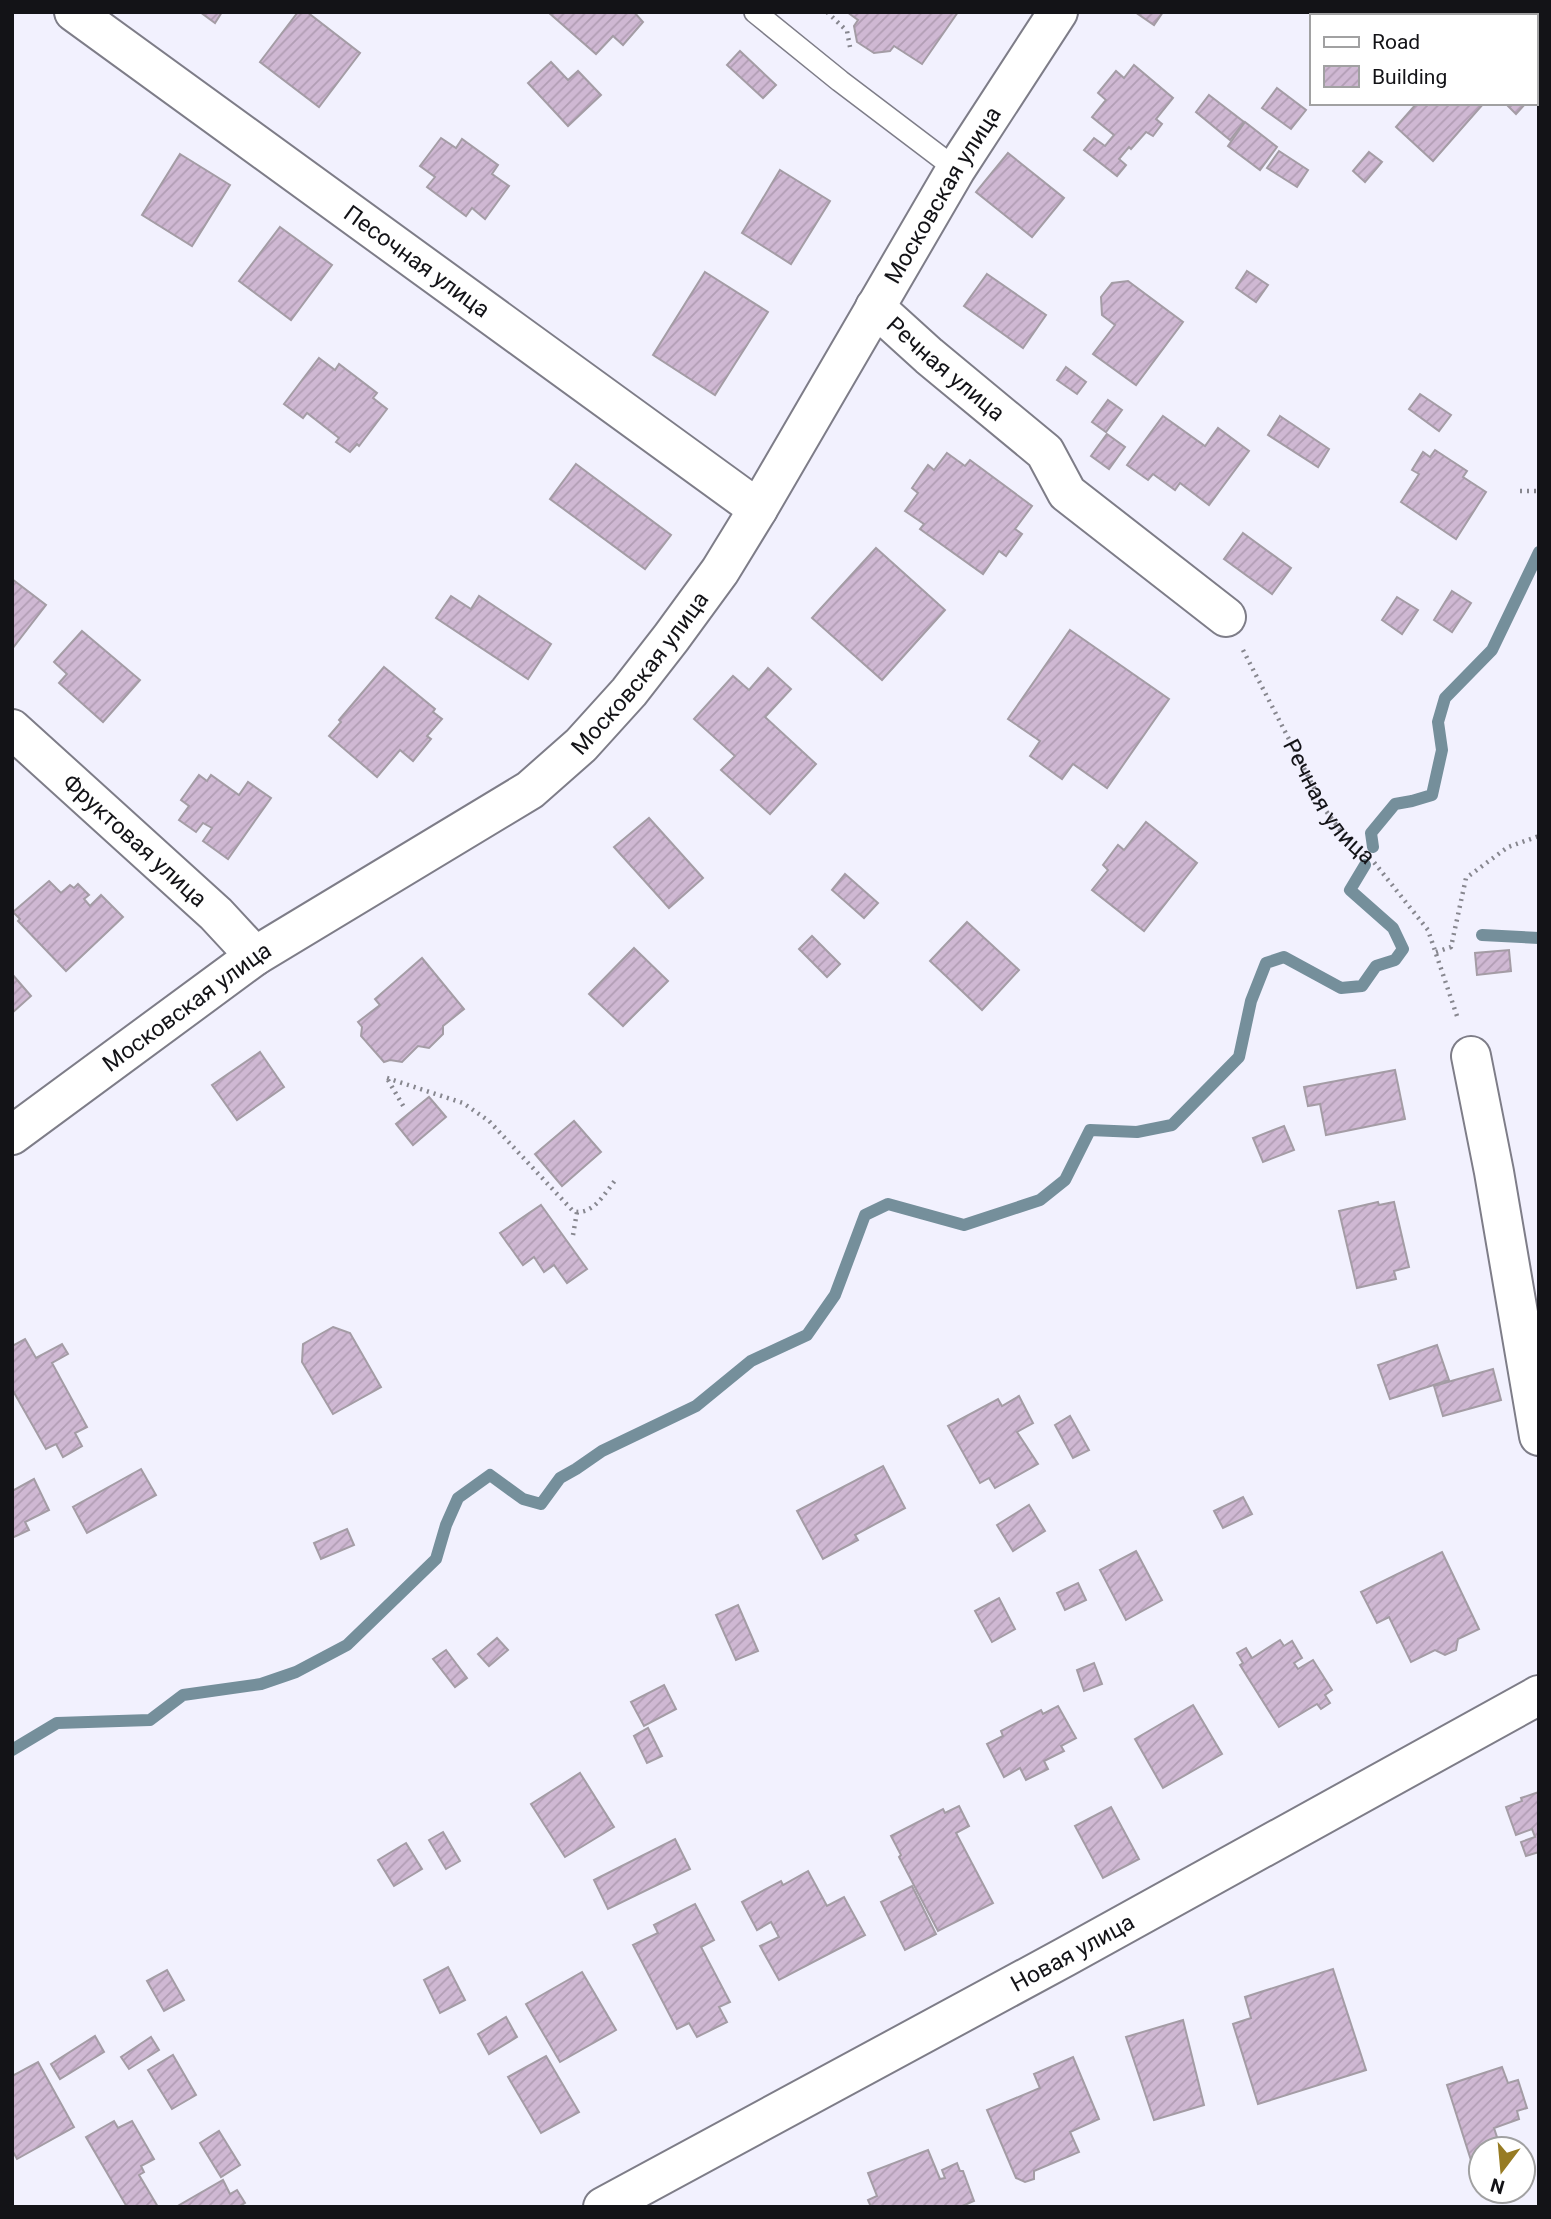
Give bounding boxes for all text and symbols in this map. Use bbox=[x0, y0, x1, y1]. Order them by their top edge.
legend bbox=[1310, 14, 1537, 105]
text: Road bbox=[1372, 30, 1420, 54]
text: Building bbox=[1372, 65, 1447, 89]
street label: Московская улица bbox=[879, 101, 1007, 288]
street label: Песочная улица bbox=[339, 199, 495, 323]
street label: Речная улица bbox=[881, 311, 1010, 427]
street label: Московская улица bbox=[566, 586, 714, 760]
street label: Речная улица bbox=[1278, 734, 1381, 870]
street label: Фруктовая улица bbox=[57, 768, 212, 913]
street label: Московская улица bbox=[97, 936, 276, 1077]
street label: Новая улица bbox=[1006, 1908, 1139, 1997]
north arrow bbox=[1467, 2135, 1537, 2205]
text: N bbox=[1488, 2173, 1507, 2199]

